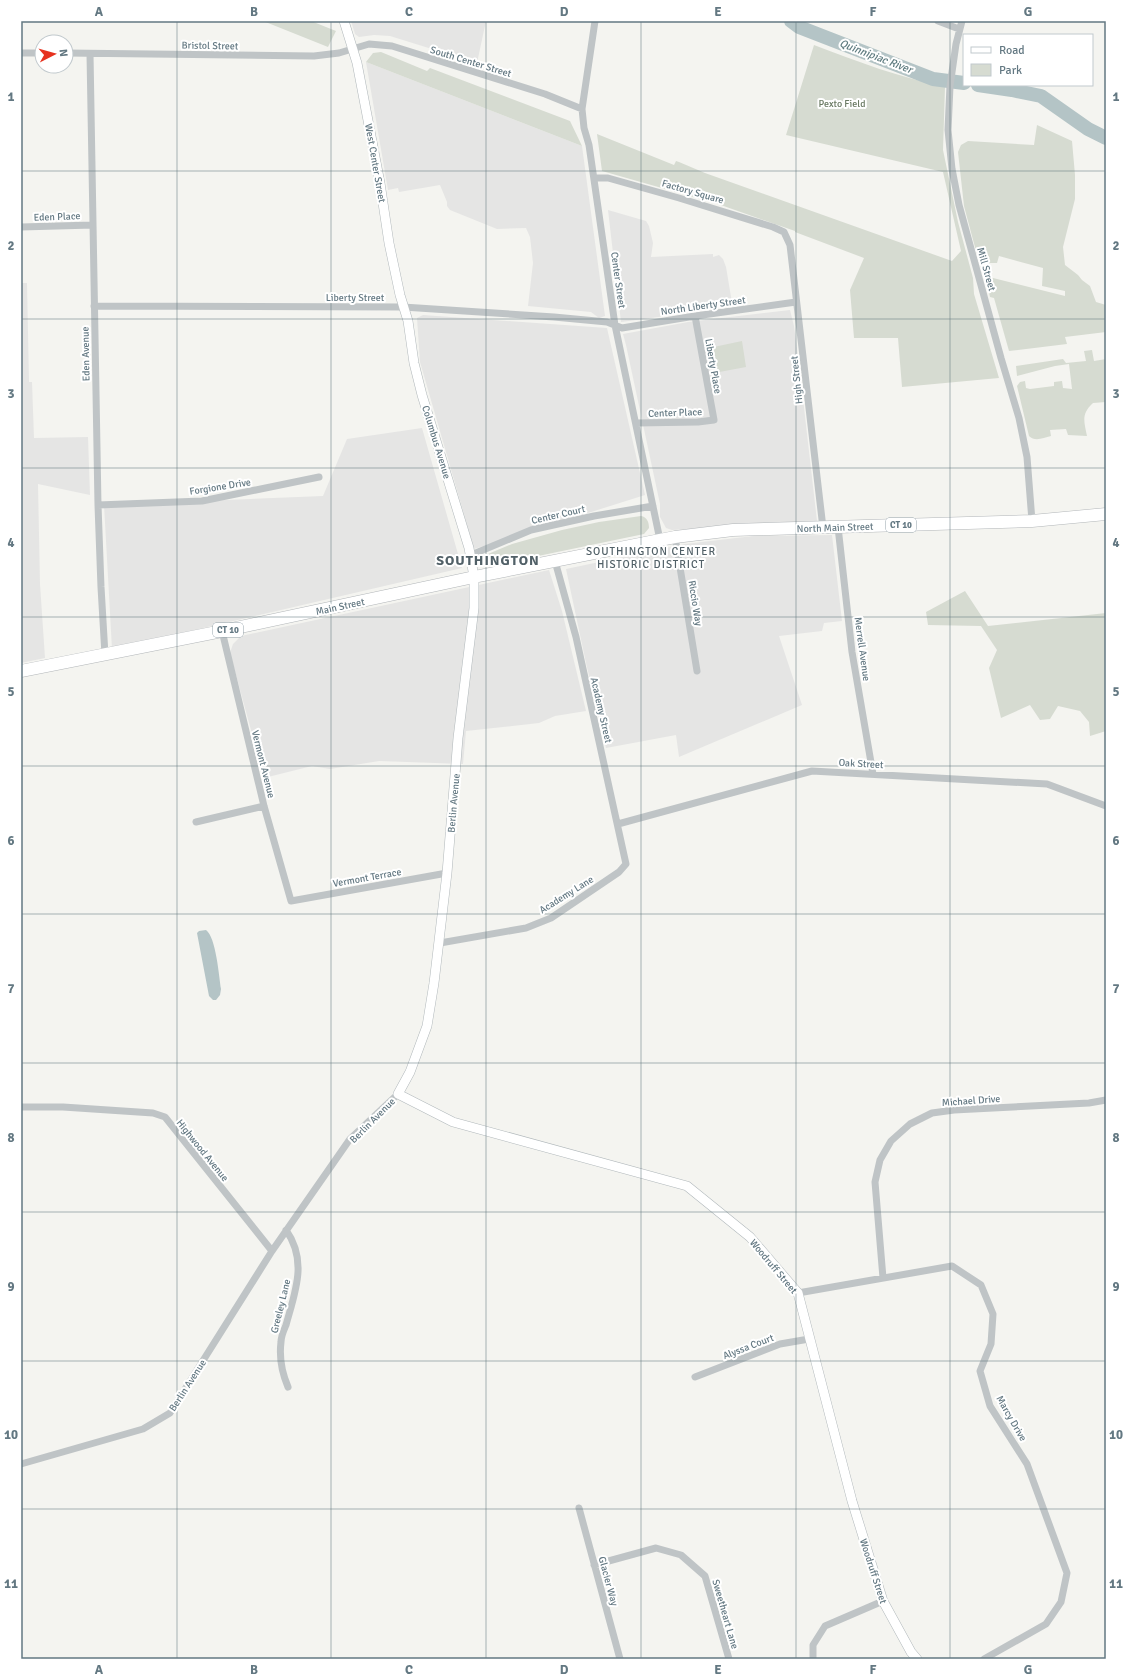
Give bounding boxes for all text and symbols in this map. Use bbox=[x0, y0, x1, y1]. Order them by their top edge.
text: A bbox=[95, 4, 104, 20]
text: B bbox=[250, 4, 258, 20]
text: C bbox=[405, 4, 413, 20]
text: D bbox=[560, 4, 569, 20]
text: E bbox=[714, 4, 722, 20]
text: F bbox=[870, 4, 877, 20]
text: G bbox=[1024, 4, 1032, 20]
north arrow bbox=[34, 34, 74, 74]
legend bbox=[963, 34, 1093, 86]
water label: Quinnipiac River bbox=[838, 37, 916, 77]
street label: Bristol Street bbox=[182, 40, 239, 53]
text: Road bbox=[999, 43, 1025, 58]
street label: South Center Street bbox=[429, 44, 513, 80]
text: N bbox=[57, 49, 70, 57]
text: Park bbox=[999, 63, 1022, 78]
text: 1 bbox=[7, 89, 15, 105]
text: 1 bbox=[1112, 89, 1120, 105]
park label: Pexto Field bbox=[819, 98, 865, 110]
street label: West Center Street bbox=[362, 123, 388, 204]
street label: Factory Square bbox=[660, 177, 725, 207]
street label: Eden Place bbox=[33, 210, 81, 224]
text: 2 bbox=[7, 238, 15, 254]
text: 2 bbox=[1112, 238, 1120, 254]
street label: Mill Street bbox=[974, 246, 998, 293]
street label: Center Street bbox=[608, 251, 628, 310]
street label: Liberty Street bbox=[326, 292, 385, 304]
street label: North Liberty Street bbox=[660, 294, 747, 318]
street label: Eden Avenue bbox=[80, 326, 92, 381]
street label: Liberty Place bbox=[702, 338, 724, 395]
street label: High Street bbox=[788, 355, 805, 405]
text: 3 bbox=[7, 386, 15, 402]
text: 3 bbox=[1112, 386, 1120, 402]
street label: Columbus Avenue bbox=[419, 404, 453, 480]
street label: Center Place bbox=[648, 406, 702, 420]
street label: Forgione Drive bbox=[189, 476, 252, 498]
street label: Center Court bbox=[530, 503, 587, 527]
road number: CT 10 bbox=[886, 518, 916, 532]
street label: North Main Street bbox=[797, 521, 874, 535]
text: 4 bbox=[7, 535, 15, 551]
text: 4 bbox=[1112, 535, 1120, 551]
district label: SOUTHINGTON CENTER HISTORIC DISTRICT bbox=[586, 545, 716, 571]
district label: SOUTHINGTON bbox=[436, 552, 540, 569]
street label: Riccio Way bbox=[685, 579, 705, 627]
street label: Main Street bbox=[315, 596, 366, 618]
street label: Merrell Avenue bbox=[852, 616, 872, 682]
road number: CT 10 bbox=[213, 623, 243, 637]
street label: Academy Street bbox=[588, 676, 614, 745]
text: 5 bbox=[7, 684, 15, 700]
text: 5 bbox=[1112, 684, 1120, 700]
street label: Vermont Avenue bbox=[249, 729, 277, 799]
street label: Oak Street bbox=[838, 757, 884, 771]
street label: Berlin Avenue bbox=[445, 773, 463, 833]
text: 6 bbox=[7, 833, 15, 849]
text: 6 bbox=[1112, 833, 1120, 849]
street label: Vermont Terrace bbox=[332, 866, 402, 890]
street label: Academy Lane bbox=[537, 873, 596, 916]
text: 7 bbox=[7, 981, 15, 997]
text: 7 bbox=[1112, 981, 1120, 997]
street label: Michael Drive bbox=[941, 1093, 1001, 1109]
street label: Berlin Avenue bbox=[348, 1096, 398, 1146]
street label: Highwood Avenue bbox=[174, 1117, 231, 1184]
text: 8 bbox=[7, 1130, 15, 1146]
text: 8 bbox=[1112, 1130, 1120, 1146]
street label: Woodruff Street bbox=[747, 1237, 800, 1297]
street label: Greeley Lane bbox=[268, 1278, 293, 1334]
text: 9 bbox=[7, 1279, 15, 1295]
text: 9 bbox=[1112, 1279, 1120, 1295]
street label: Alyssa Court bbox=[721, 1332, 776, 1362]
street label: Berlin Avenue bbox=[167, 1357, 209, 1414]
street label: Marcy Drive bbox=[993, 1394, 1029, 1443]
text: 10 bbox=[4, 1427, 18, 1443]
text: 10 bbox=[1109, 1427, 1123, 1443]
street label: Woodruff Street bbox=[857, 1537, 889, 1606]
street label: Glacier Way bbox=[596, 1555, 620, 1608]
text: 11 bbox=[4, 1576, 18, 1592]
text: 11 bbox=[1109, 1576, 1123, 1592]
street label: Sweetheart Lane bbox=[709, 1578, 741, 1650]
text: A bbox=[95, 1662, 104, 1678]
text: B bbox=[250, 1662, 258, 1678]
text: C bbox=[405, 1662, 413, 1678]
text: D bbox=[560, 1662, 569, 1678]
text: E bbox=[714, 1662, 722, 1678]
text: F bbox=[870, 1662, 877, 1678]
text: G bbox=[1024, 1662, 1032, 1678]

